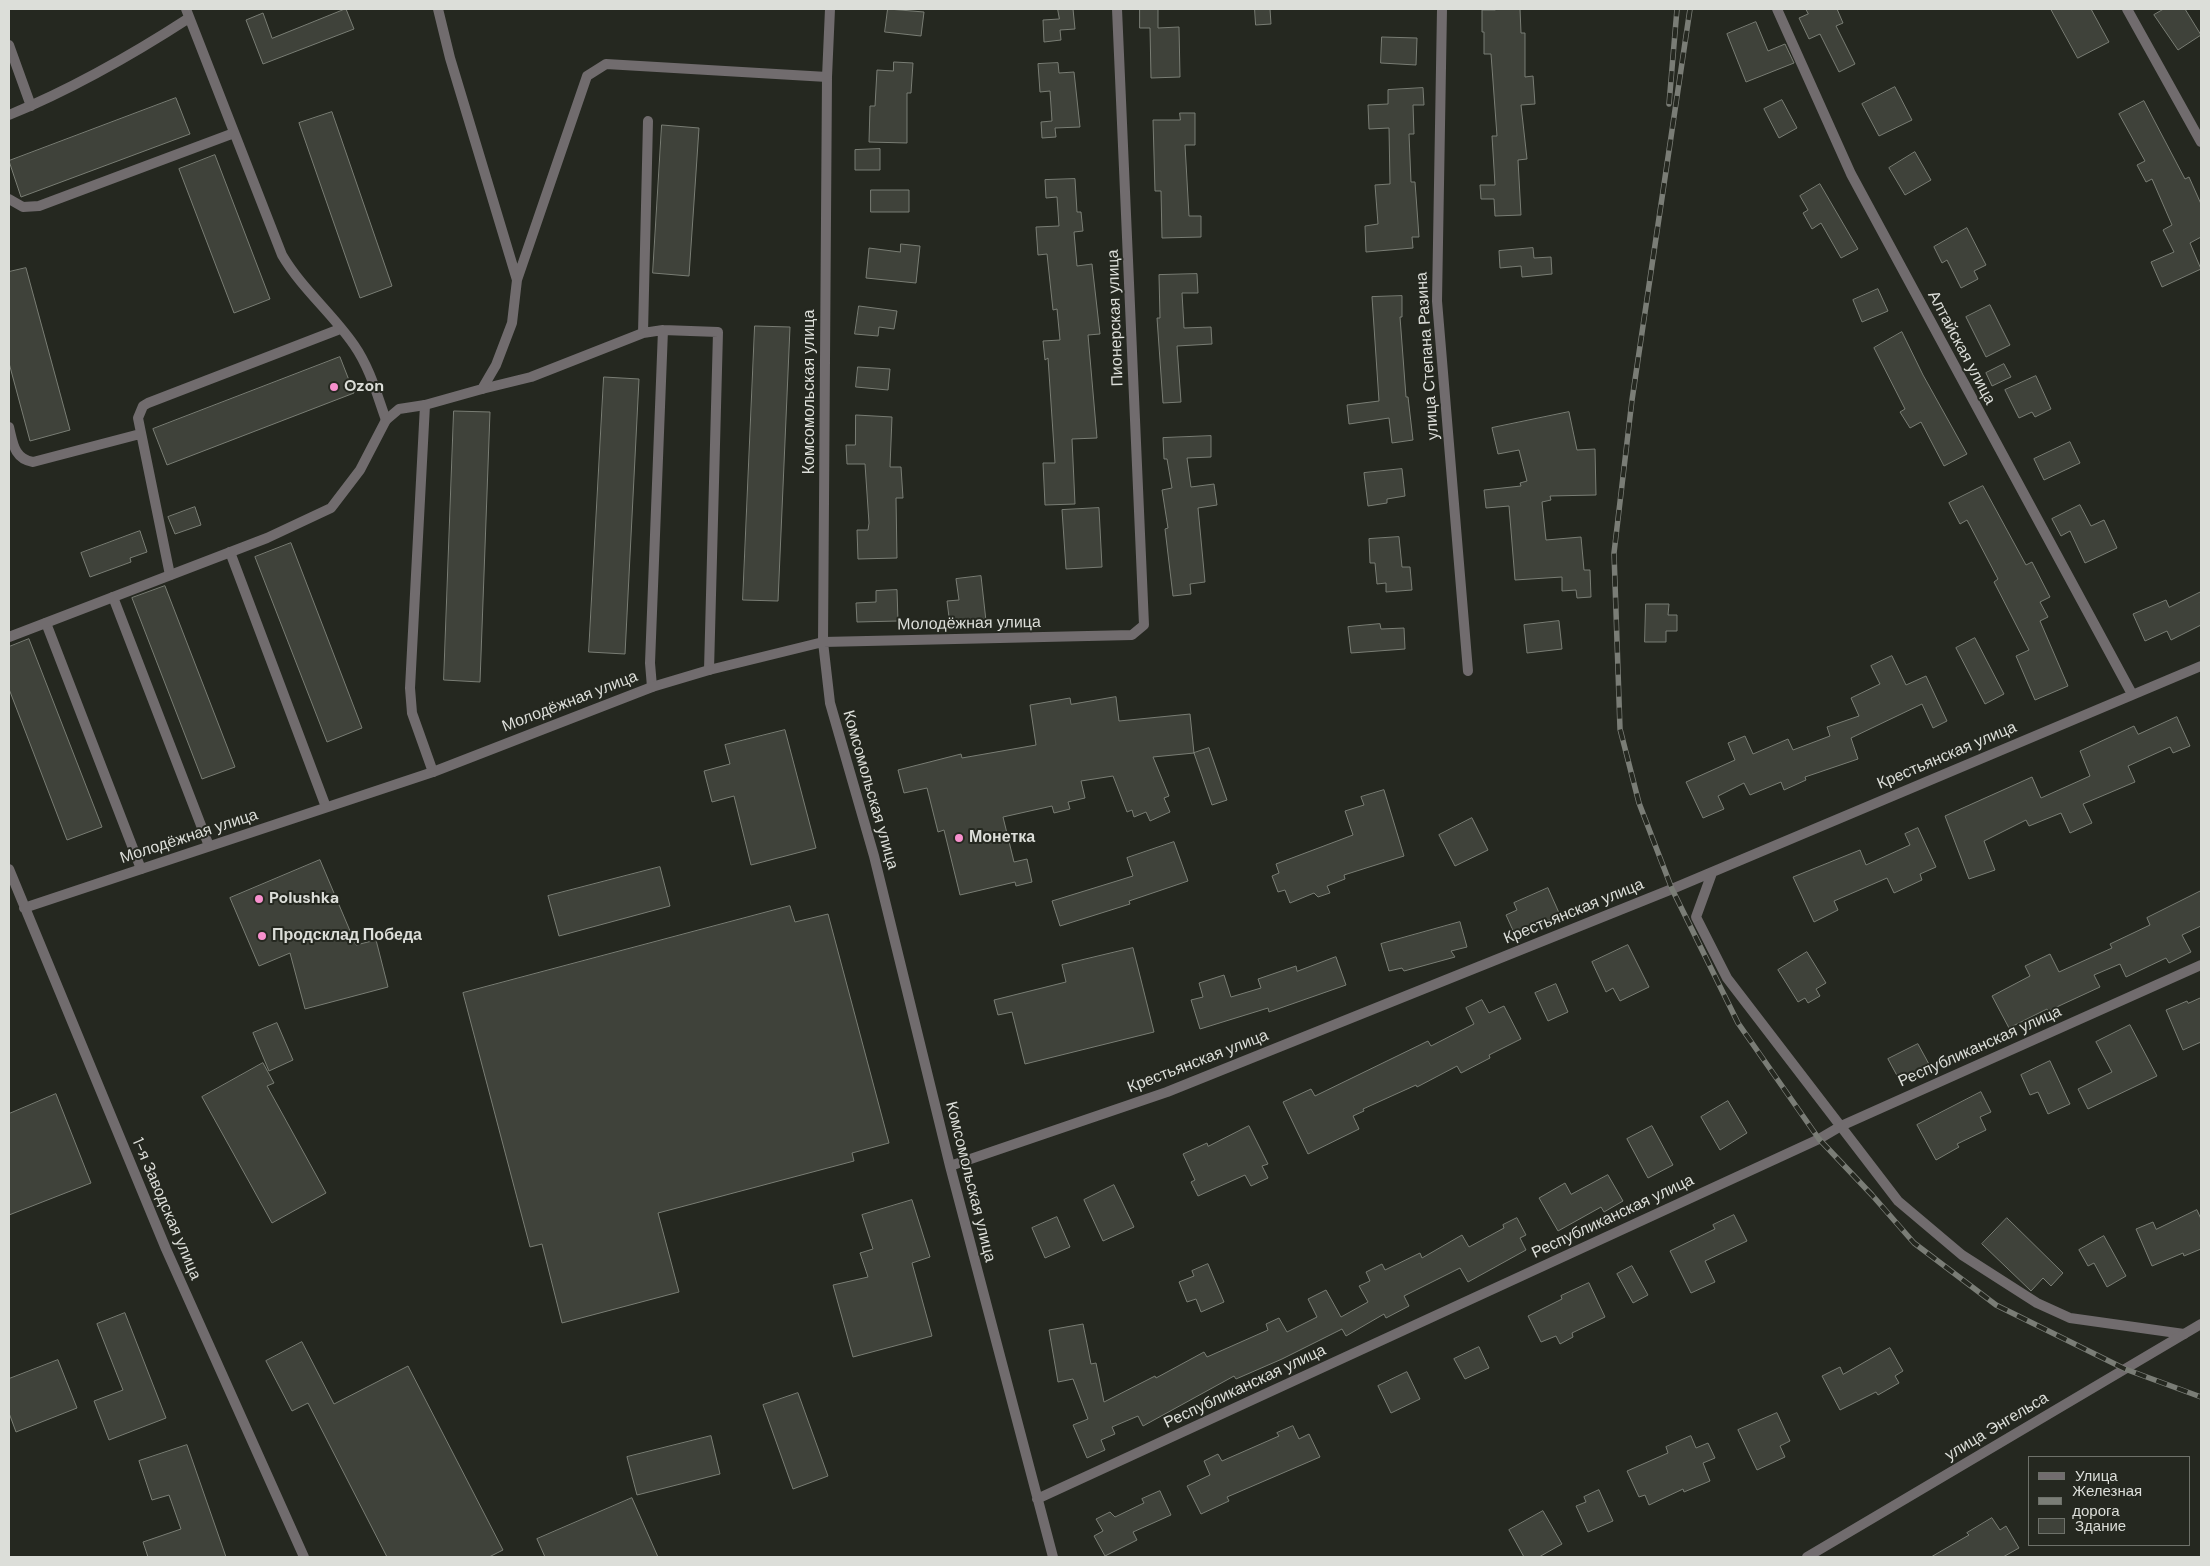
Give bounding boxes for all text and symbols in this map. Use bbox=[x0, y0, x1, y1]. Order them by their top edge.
street label: Пионерская улица bbox=[1104, 249, 1128, 387]
street label: улица Степана Разина bbox=[1413, 271, 1443, 441]
street label: Алтайская улица bbox=[1923, 288, 1999, 408]
street label: Комсомольская улица bbox=[800, 310, 820, 474]
place label: Ozon bbox=[344, 377, 384, 397]
marker: Ozon bbox=[328, 381, 340, 393]
street label: Молодёжная улица bbox=[897, 613, 1041, 635]
street label: Молодёжная улица bbox=[499, 667, 641, 737]
street label: Комсомольская улица bbox=[838, 708, 902, 872]
street label: Крестьянская улица bbox=[1874, 718, 2020, 794]
street label: Молодёжная улица bbox=[118, 806, 260, 868]
place label: Монетка bbox=[969, 828, 1035, 848]
marker: Монетка bbox=[953, 832, 965, 844]
street label: Крестьянская улица bbox=[1501, 875, 1647, 949]
place label: Polushka bbox=[269, 889, 339, 909]
marker: Polushka bbox=[253, 893, 265, 905]
place label: Продсклад Победа bbox=[272, 926, 422, 946]
marker: Продсклад Победа bbox=[256, 930, 268, 942]
street label: Республиканская улица bbox=[1895, 1002, 2065, 1092]
street label: Крестьянская улица bbox=[1125, 1026, 1271, 1098]
street label: Комсомольская улица bbox=[941, 1100, 999, 1264]
street label: 1-я Заводская улица bbox=[127, 1135, 205, 1283]
street label: Республиканская улица bbox=[1529, 1171, 1697, 1263]
street label: Республиканская улица bbox=[1161, 1341, 1329, 1433]
street label: улица Энгельса bbox=[1942, 1389, 2052, 1465]
legend bbox=[2028, 1456, 2190, 1546]
text: Улица bbox=[2075, 1466, 2118, 1486]
text: Железная дорога bbox=[2072, 1481, 2142, 1521]
text: Здание bbox=[2075, 1516, 2126, 1536]

